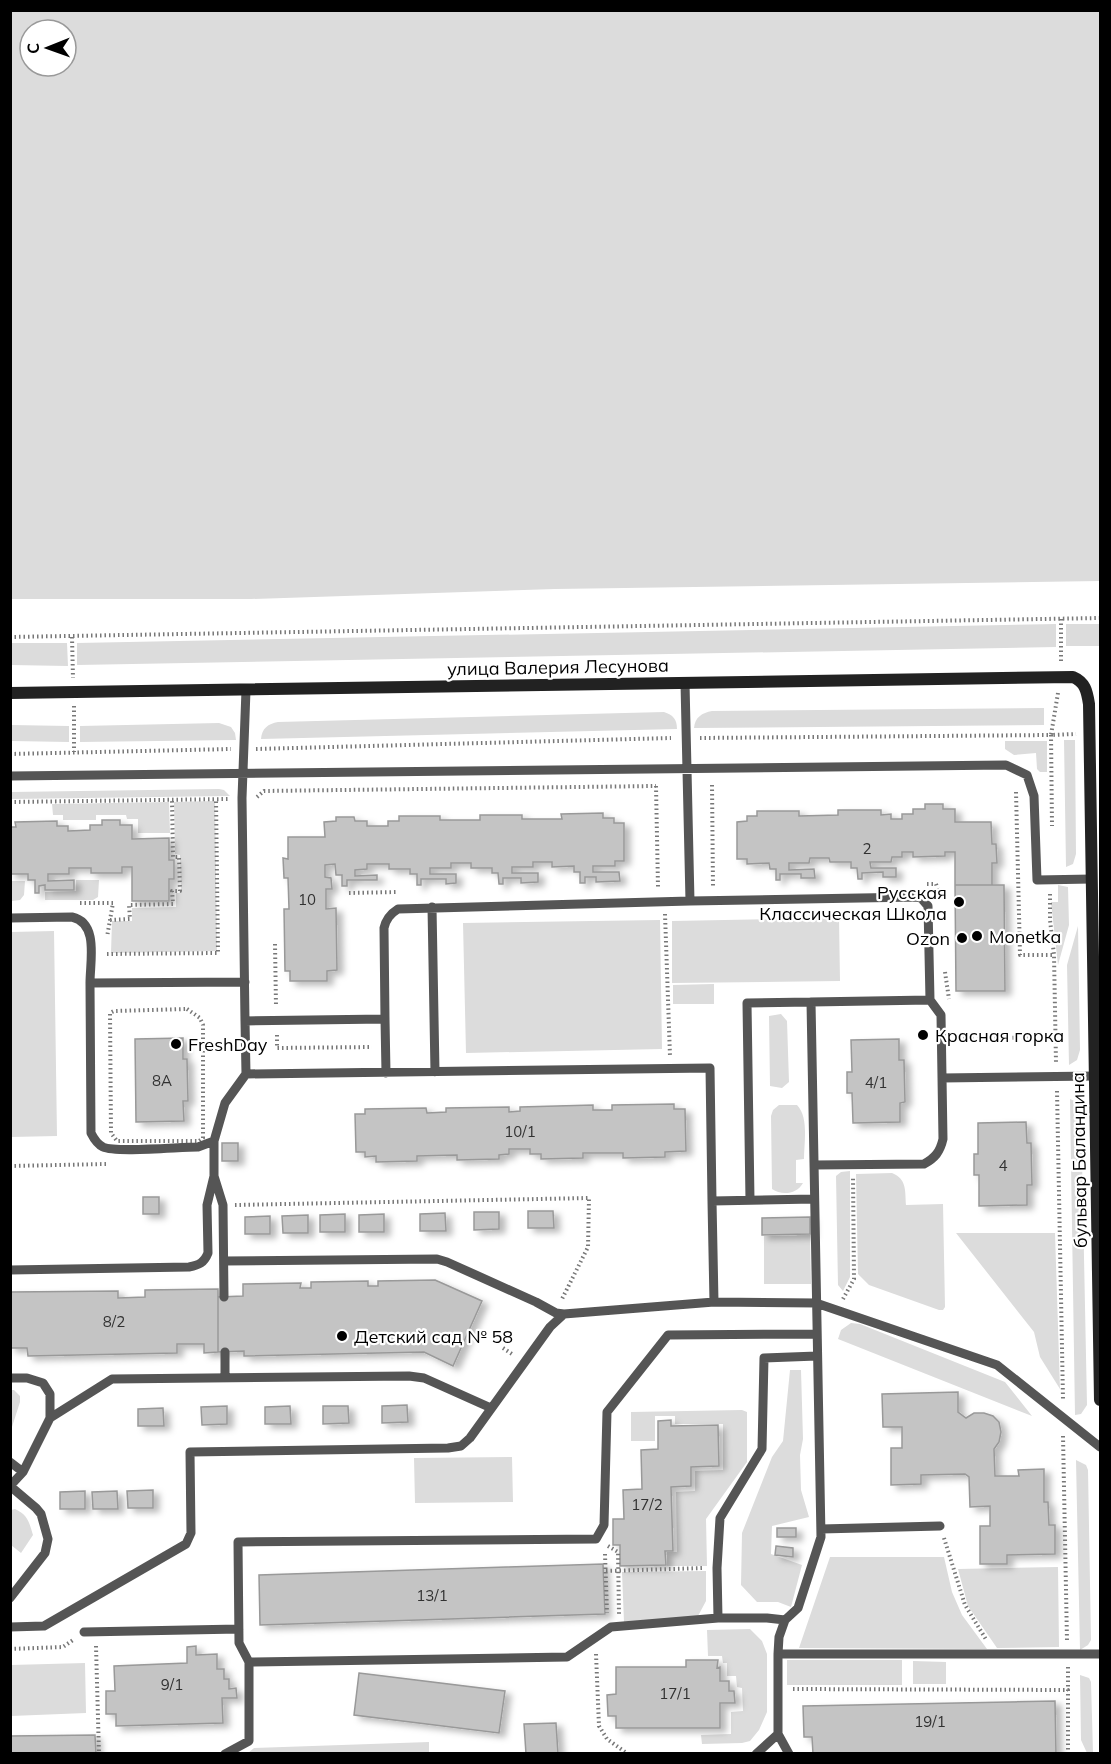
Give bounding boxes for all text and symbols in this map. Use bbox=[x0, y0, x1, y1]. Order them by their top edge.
north arrow bbox=[18, 18, 78, 78]
text: С bbox=[23, 43, 43, 54]
street label: улица Валерия Лесунова bbox=[447, 654, 669, 680]
house number: 2 bbox=[862, 839, 872, 858]
place label: Русская Классическая Школа bbox=[759, 881, 947, 925]
house number: 10 bbox=[298, 890, 316, 909]
marker: Русская Классическая Школа bbox=[952, 895, 966, 909]
place label: Monetka bbox=[989, 925, 1061, 948]
place label: Ozon bbox=[906, 927, 950, 950]
marker: Monetka bbox=[970, 929, 984, 943]
marker: Ozon bbox=[955, 931, 969, 945]
place label: Красная горка bbox=[935, 1024, 1064, 1047]
marker: Красная горка bbox=[916, 1028, 930, 1042]
place label: FreshDay bbox=[188, 1033, 268, 1056]
marker: FreshDay bbox=[169, 1037, 183, 1051]
house number: 8А bbox=[152, 1071, 172, 1090]
street label: бульвар Баландина bbox=[1066, 1072, 1092, 1248]
house number: 4/1 bbox=[865, 1073, 887, 1092]
house number: 10/1 bbox=[504, 1122, 536, 1141]
house number: 4 bbox=[998, 1156, 1008, 1175]
house number: 8/2 bbox=[103, 1312, 125, 1331]
place label: Детский сад № 58 bbox=[354, 1325, 513, 1348]
marker: Детский сад № 58 bbox=[335, 1329, 349, 1343]
house number: 17/2 bbox=[631, 1495, 663, 1514]
house number: 13/1 bbox=[416, 1586, 448, 1605]
house number: 9/1 bbox=[161, 1675, 183, 1694]
house number: 17/1 bbox=[659, 1684, 691, 1703]
house number: 19/1 bbox=[914, 1712, 946, 1731]

